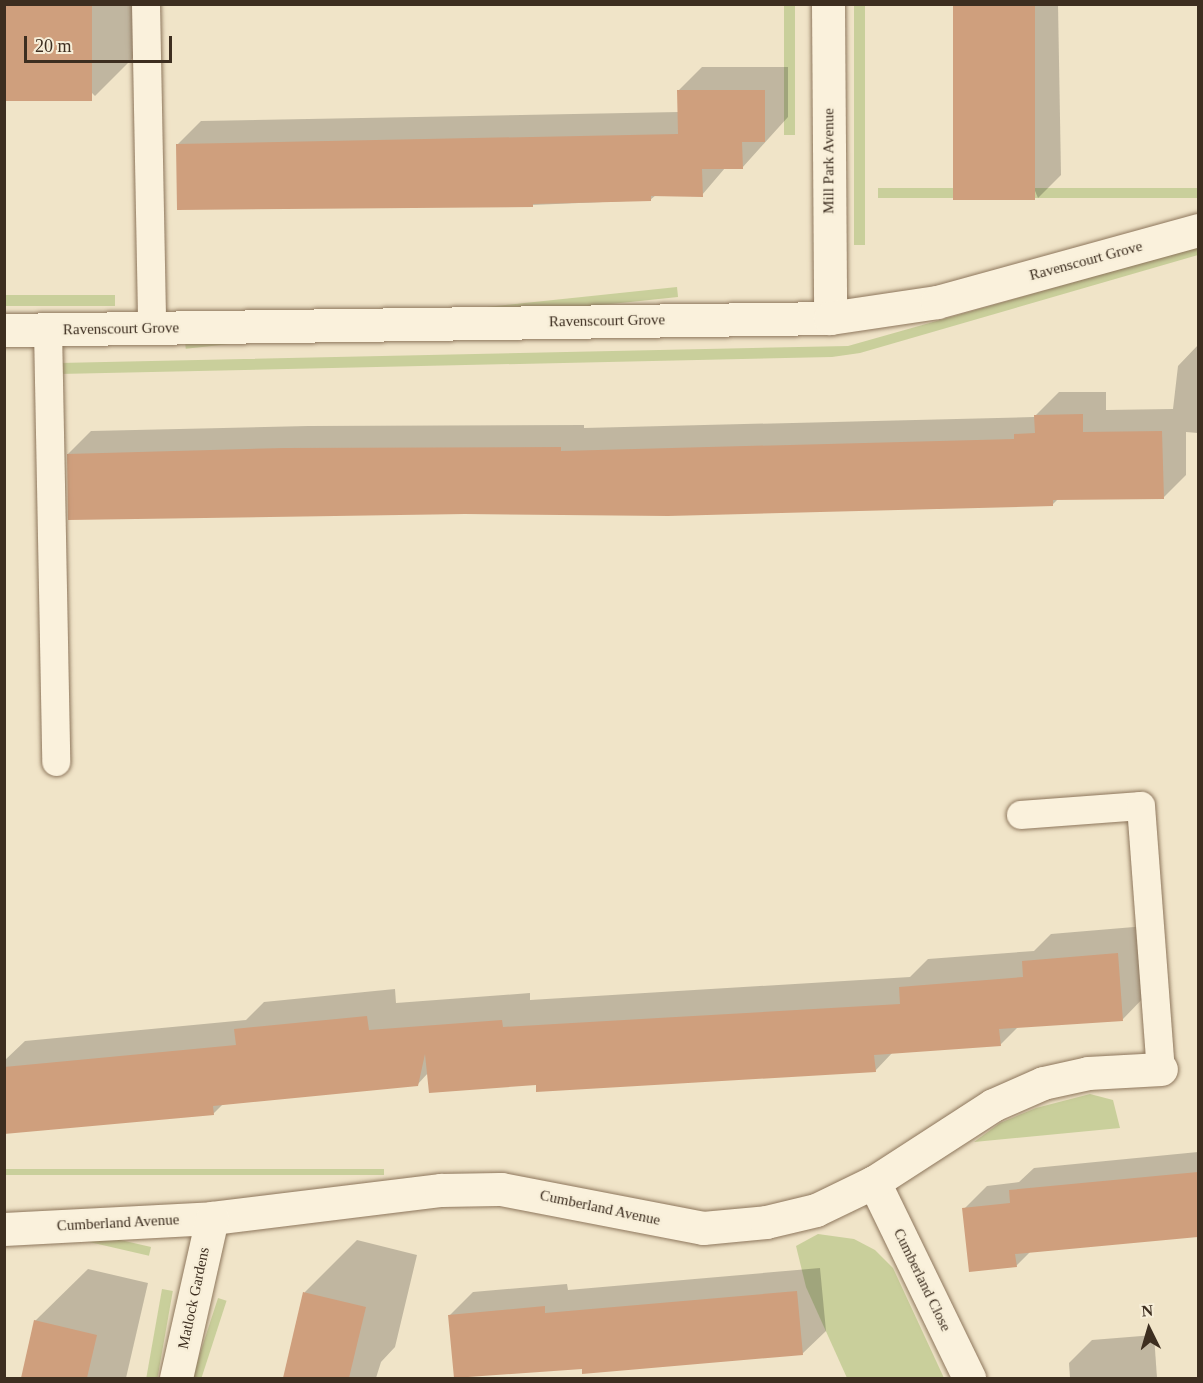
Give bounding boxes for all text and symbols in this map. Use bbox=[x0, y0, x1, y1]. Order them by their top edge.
scale bar bbox=[27, 24, 176, 62]
text: 20 m bbox=[35, 36, 72, 56]
street label: Mill Park Avenue bbox=[820, 108, 838, 214]
street label: Ravenscourt Grove bbox=[1028, 237, 1144, 285]
street label: Ravenscourt Grove bbox=[549, 311, 665, 331]
street label: Ravenscourt Grove bbox=[63, 319, 179, 339]
street label: Cumberland Avenue bbox=[538, 1186, 662, 1230]
street label: Cumberland Avenue bbox=[56, 1211, 180, 1235]
street label: Cumberland Close bbox=[889, 1226, 955, 1334]
street label: Matlock Gardens bbox=[174, 1245, 214, 1351]
north arrow bbox=[1119, 1299, 1179, 1359]
text: N bbox=[1141, 1302, 1154, 1320]

